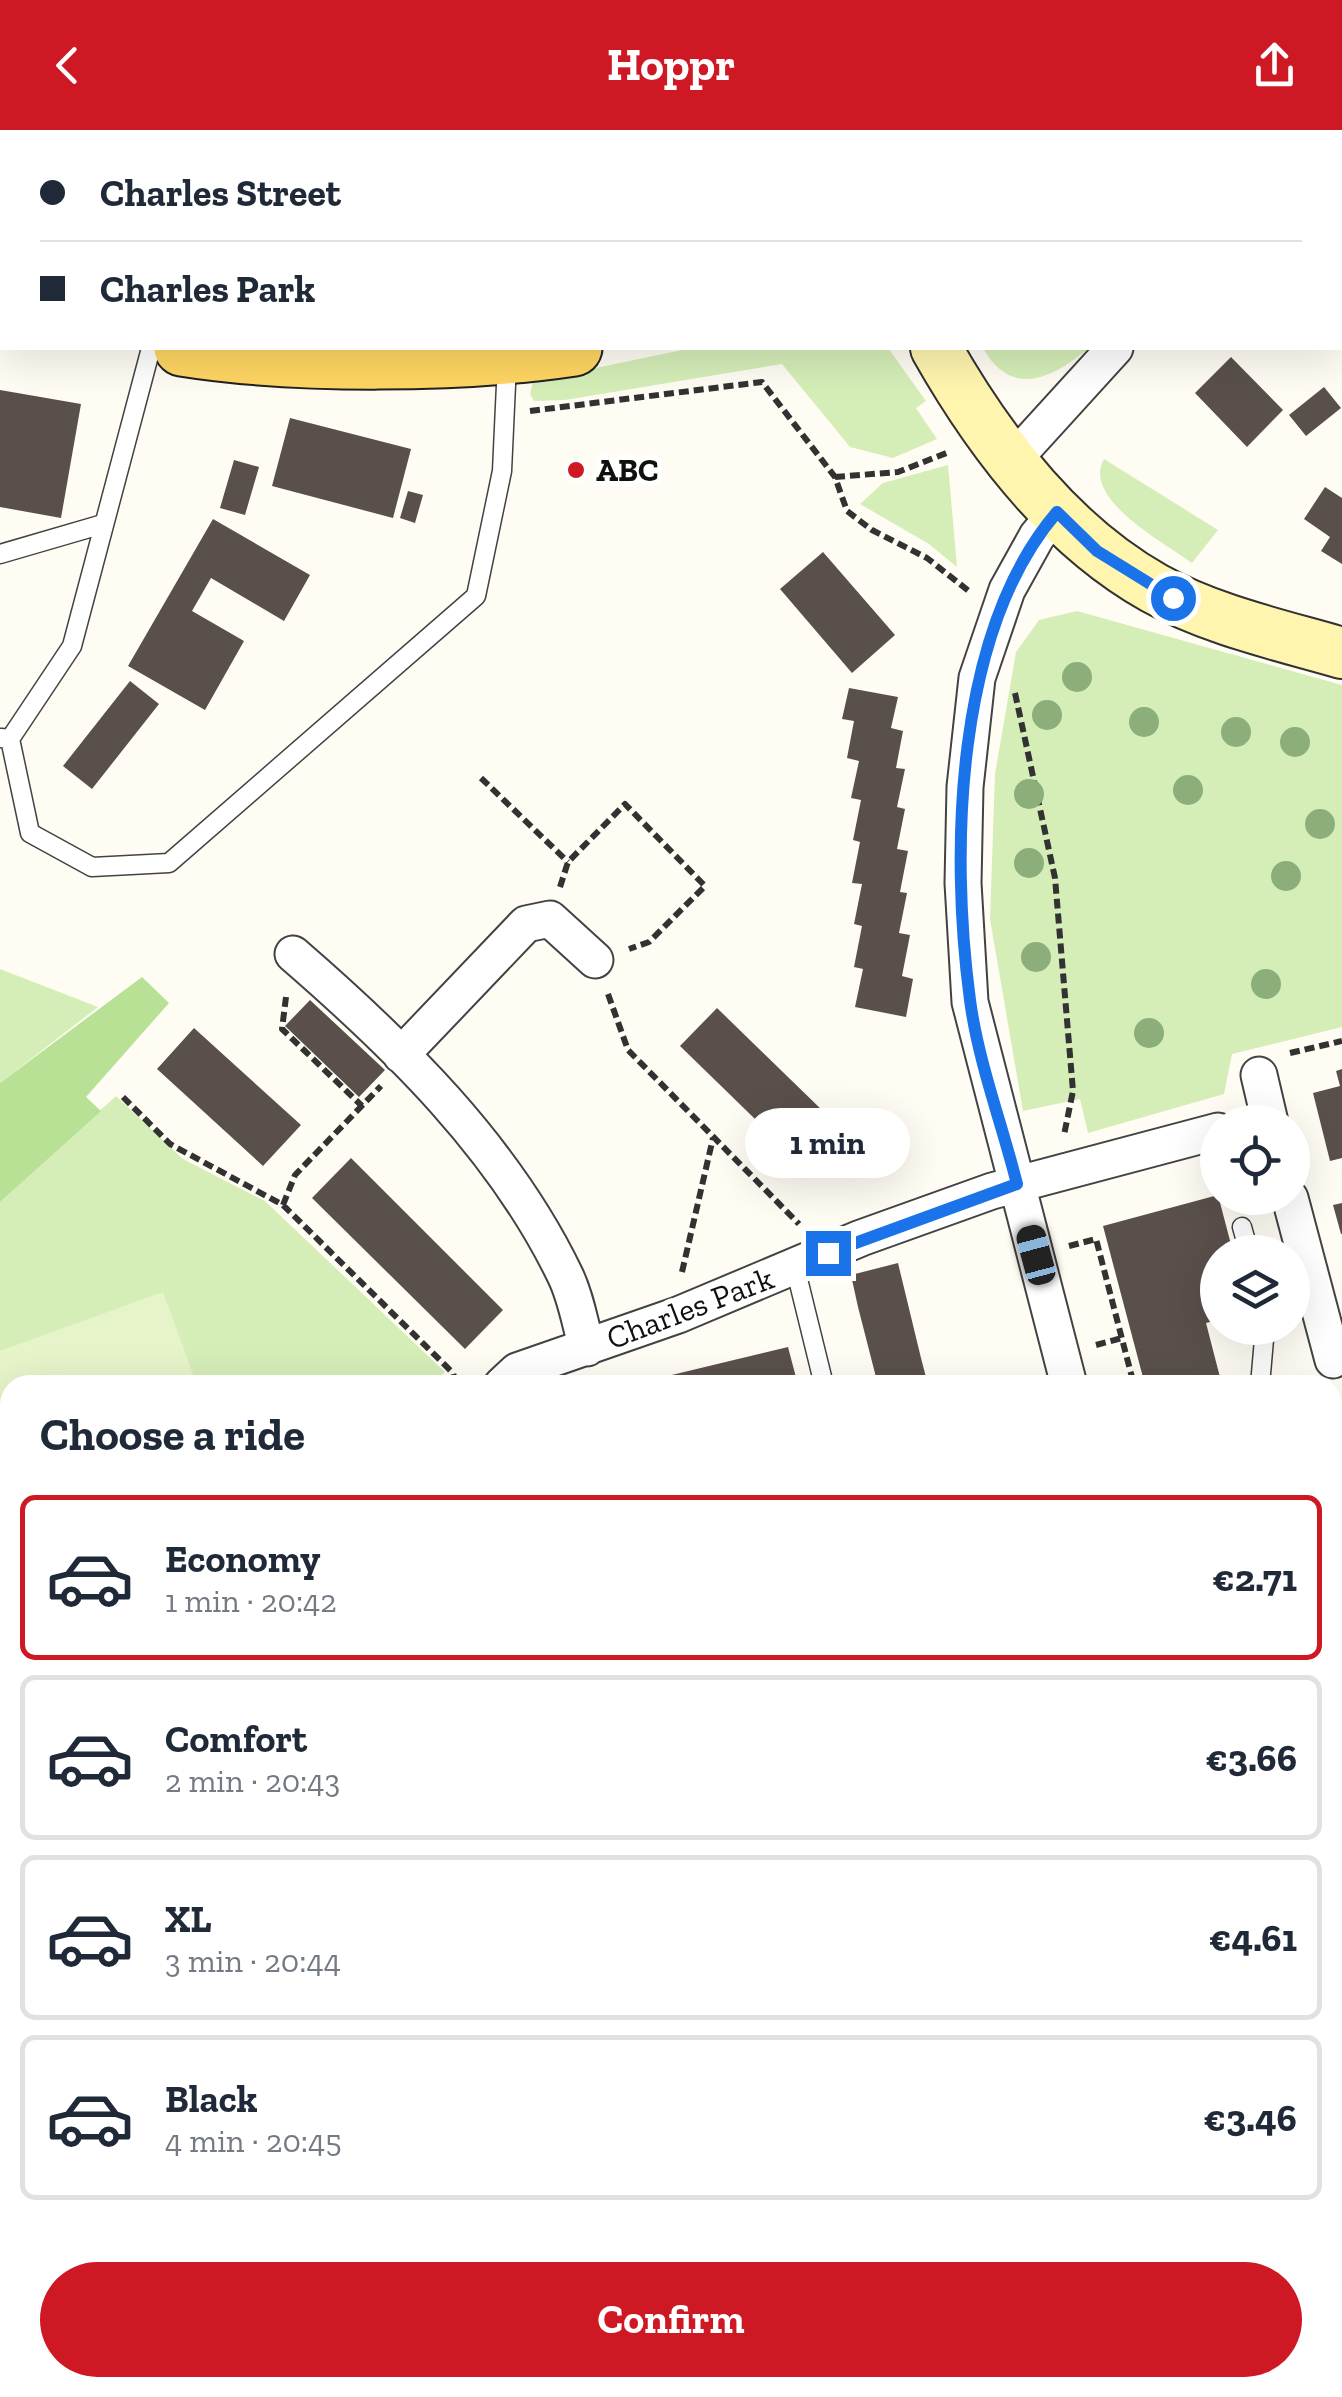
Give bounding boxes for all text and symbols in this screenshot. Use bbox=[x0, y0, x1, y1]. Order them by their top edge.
icon: back bbox=[40, 38, 95, 93]
text: Hoppr bbox=[607, 38, 735, 92]
icon: share bbox=[1247, 38, 1302, 93]
text: Charles Street bbox=[100, 170, 341, 216]
text: Charles Park bbox=[100, 266, 315, 312]
place label: ABC bbox=[596, 451, 659, 489]
marker: ABC bbox=[565, 459, 587, 481]
route start bbox=[1151, 576, 1196, 621]
map controls bbox=[1200, 1105, 1310, 1345]
button: locate bbox=[1200, 1105, 1310, 1215]
callout: 1 min bbox=[746, 1108, 910, 1178]
text: 1 min bbox=[790, 1124, 865, 1162]
car bbox=[1014, 1222, 1058, 1288]
route end bbox=[806, 1231, 851, 1276]
button: layers bbox=[1200, 1235, 1310, 1345]
street label: Charles Park bbox=[601, 1259, 779, 1357]
text: Choose a ride bbox=[40, 1408, 305, 1462]
icon: car bbox=[45, 1533, 135, 1623]
text: Economy bbox=[165, 1536, 320, 1582]
text: €2.71 bbox=[1212, 1555, 1297, 1601]
text: 1 min · 20:42 bbox=[165, 1582, 337, 1620]
icon: car bbox=[45, 1713, 135, 1803]
text: Comfort bbox=[165, 1716, 307, 1762]
text: €3.66 bbox=[1205, 1735, 1297, 1781]
text: 2 min · 20:43 bbox=[165, 1762, 340, 1800]
icon: car bbox=[45, 1893, 135, 1983]
text: XL bbox=[165, 1896, 212, 1942]
text: €4.61 bbox=[1209, 1915, 1297, 1961]
text: 3 min · 20:44 bbox=[165, 1942, 341, 1980]
icon: car bbox=[45, 2073, 135, 2163]
text: Black bbox=[165, 2076, 258, 2122]
text: €3.46 bbox=[1204, 2095, 1297, 2141]
text: 4 min · 20:45 bbox=[165, 2122, 342, 2160]
button: Confirm bbox=[40, 2262, 1302, 2377]

